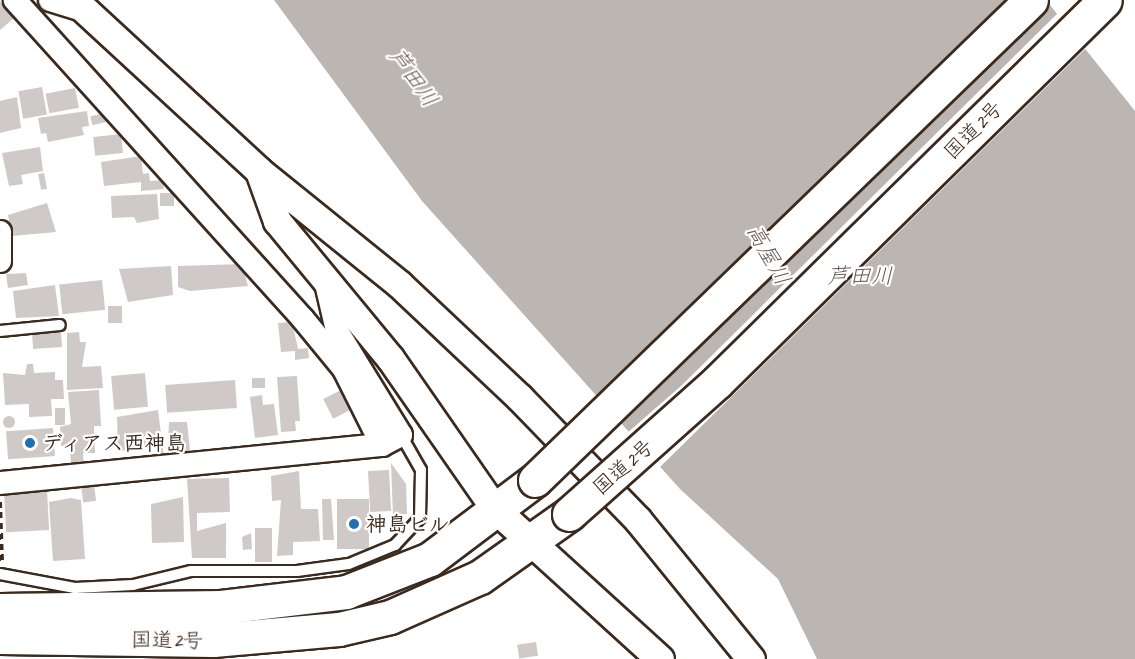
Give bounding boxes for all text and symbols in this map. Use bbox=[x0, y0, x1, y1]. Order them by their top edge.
water label: 芦田川 bbox=[383, 44, 443, 112]
street label: 国道2号 bbox=[938, 95, 1008, 165]
water label: 高屋川 bbox=[740, 220, 796, 290]
water label: 芦田川 bbox=[827, 264, 893, 290]
place label: ディアス西神島 bbox=[42, 430, 189, 456]
street label: 国道2号 bbox=[587, 434, 659, 500]
marker: ディアス西神島 bbox=[23, 436, 37, 450]
place label: 神島ビル bbox=[366, 511, 450, 537]
marker: 神島ビル bbox=[347, 517, 361, 531]
street label: 国道2号 bbox=[131, 627, 203, 653]

